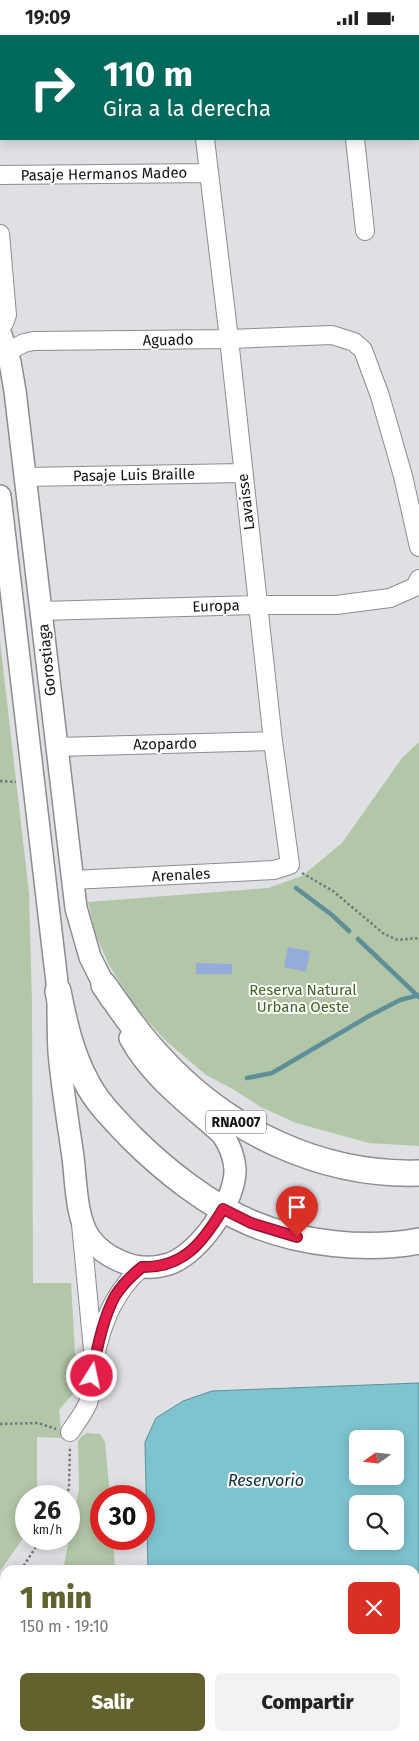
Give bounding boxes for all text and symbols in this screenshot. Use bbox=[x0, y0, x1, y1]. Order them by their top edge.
text: 19:09 bbox=[25, 6, 71, 29]
text: 110 m bbox=[103, 53, 193, 95]
icon: right bbox=[20, 55, 85, 120]
text: Gira a la derecha bbox=[103, 95, 271, 122]
street label: Pasaje Hermanos Madeo bbox=[21, 164, 187, 184]
street label: Aguado bbox=[142, 331, 194, 349]
street label: Pasaje Luis Braille bbox=[73, 465, 195, 485]
street label: Lavaisse bbox=[234, 473, 258, 531]
street label: Europa bbox=[192, 596, 240, 616]
street label: Gorostiaga bbox=[34, 623, 60, 697]
street label: Azopardo bbox=[133, 734, 197, 754]
street label: Arenales bbox=[151, 864, 211, 886]
park label: Reserva Natural Urbana Oeste bbox=[249, 981, 357, 1016]
road number: RNA007 bbox=[206, 1111, 266, 1133]
pin bbox=[276, 1186, 318, 1237]
icon: arrive bbox=[283, 1193, 311, 1221]
position arrow bbox=[65, 1349, 117, 1401]
north arrow bbox=[349, 1430, 404, 1485]
map controls bbox=[349, 1430, 404, 1550]
water label: Reservorio bbox=[228, 1471, 304, 1490]
speed limit sign: 30 bbox=[90, 1485, 155, 1550]
button: search bbox=[349, 1495, 404, 1550]
text: 26 bbox=[34, 1496, 61, 1526]
text: km/h bbox=[33, 1523, 62, 1537]
text: 1 min bbox=[20, 1580, 92, 1616]
button: close bbox=[348, 1582, 400, 1634]
text: 150 m · 19:10 bbox=[20, 1617, 109, 1636]
button: Salir bbox=[20, 1673, 205, 1731]
button: Compartir bbox=[215, 1673, 400, 1731]

